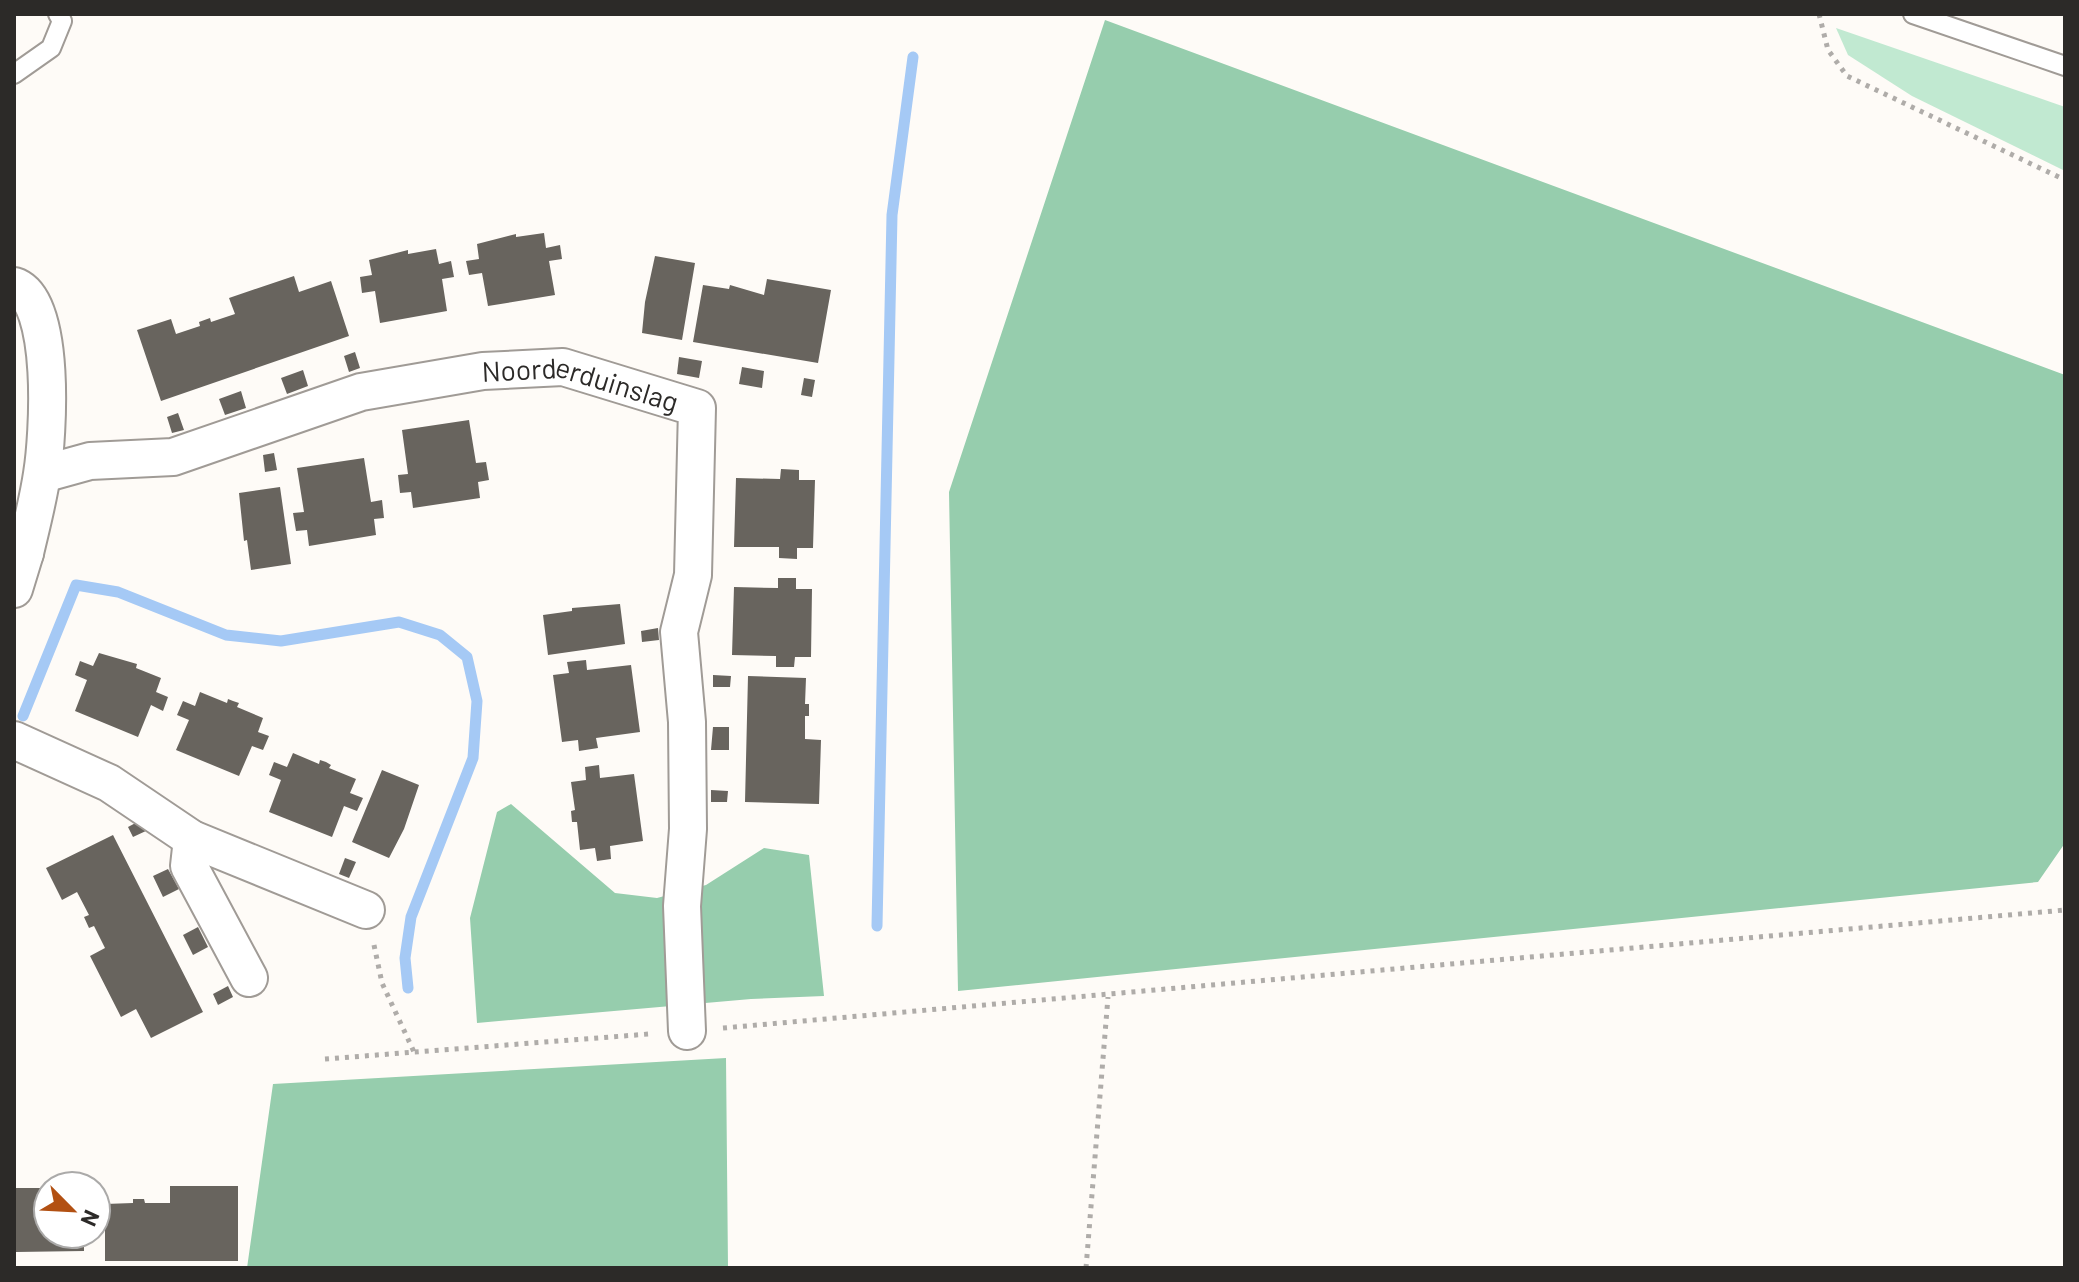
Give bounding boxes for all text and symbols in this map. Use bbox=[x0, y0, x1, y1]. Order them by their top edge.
street label: Noorderduinslag bbox=[481, 349, 683, 418]
north arrow bbox=[32, 1170, 112, 1250]
text: N bbox=[76, 1207, 106, 1231]

